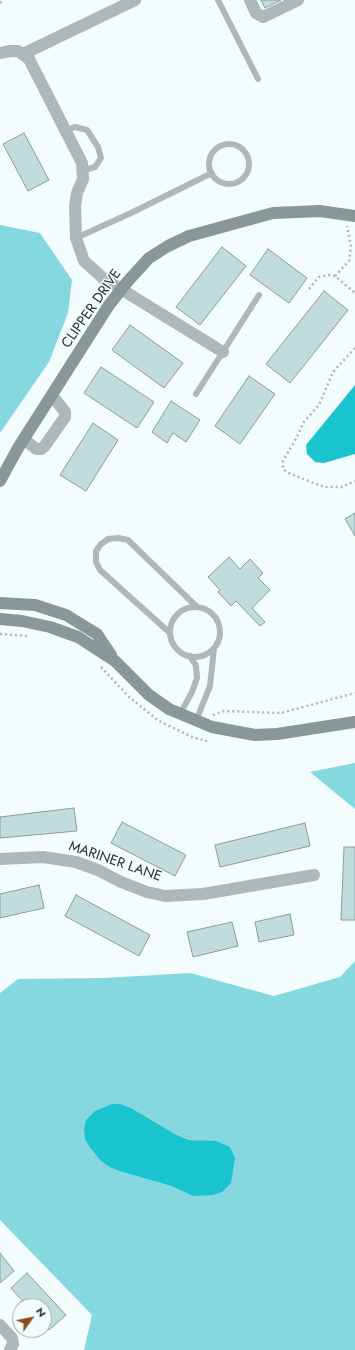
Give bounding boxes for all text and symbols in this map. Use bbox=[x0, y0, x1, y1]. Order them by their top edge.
street label: CLIPPER DRIVE bbox=[59, 266, 125, 352]
street label: MARINER LANE bbox=[66, 838, 164, 886]
north arrow bbox=[12, 1298, 52, 1338]
text: N bbox=[32, 1304, 50, 1320]

